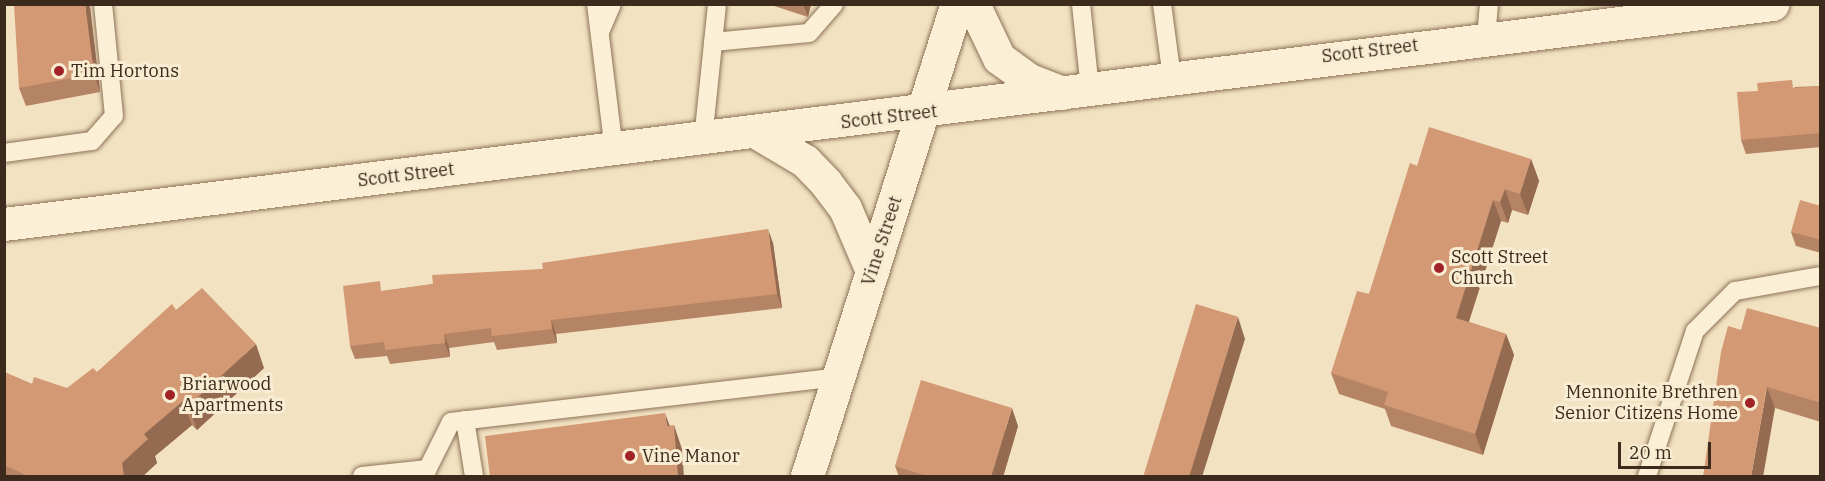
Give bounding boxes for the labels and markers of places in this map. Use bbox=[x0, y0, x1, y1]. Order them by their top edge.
place label: Tim Hortons bbox=[71, 60, 179, 82]
marker: Tim Hortons bbox=[52, 64, 66, 78]
place label: Scott Street Church bbox=[1451, 247, 1548, 290]
marker: Scott Street Church bbox=[1432, 261, 1446, 275]
place label: Briarwood Apartments bbox=[182, 374, 283, 416]
place label: Mennonite Brethren Senior Citizens Home bbox=[1555, 382, 1738, 424]
marker: Briarwood Apartments bbox=[163, 388, 177, 402]
marker: Mennonite Brethren Senior Citizens Home bbox=[1743, 396, 1757, 410]
place label: Vine Manor bbox=[642, 445, 740, 467]
marker: Vine Manor bbox=[623, 449, 637, 463]

